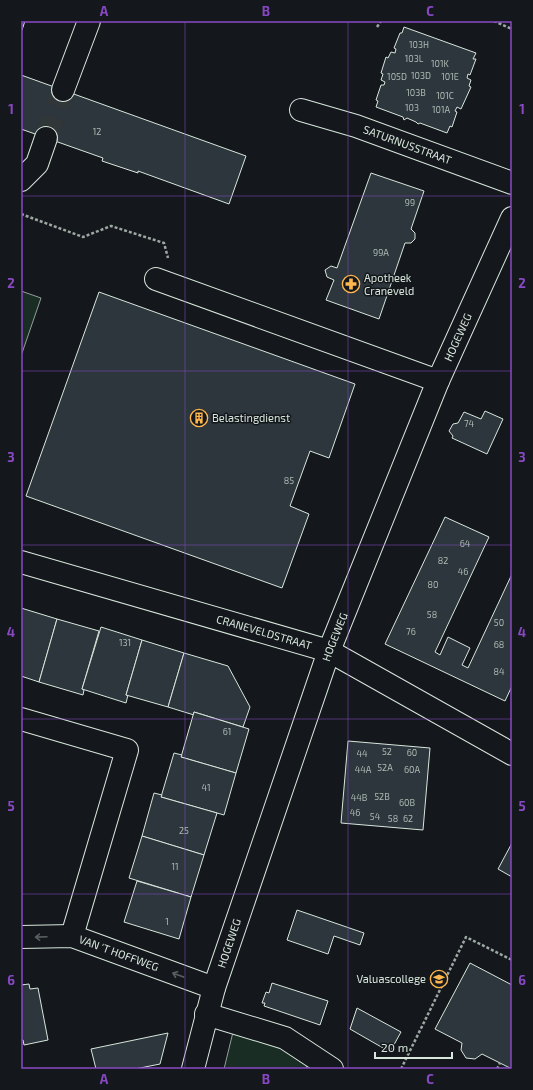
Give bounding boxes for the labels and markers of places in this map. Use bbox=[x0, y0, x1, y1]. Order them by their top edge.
place label: Apotheek Craneveld bbox=[364, 271, 414, 297]
pharmacy icon: Apotheek Craneveld bbox=[341, 274, 361, 294]
building icon: Belastingdienst bbox=[189, 408, 209, 428]
place label: Belastingdienst bbox=[212, 411, 290, 424]
school or university icon: Valuascollege bbox=[429, 969, 449, 989]
place label: Valuascollege bbox=[356, 972, 426, 985]

